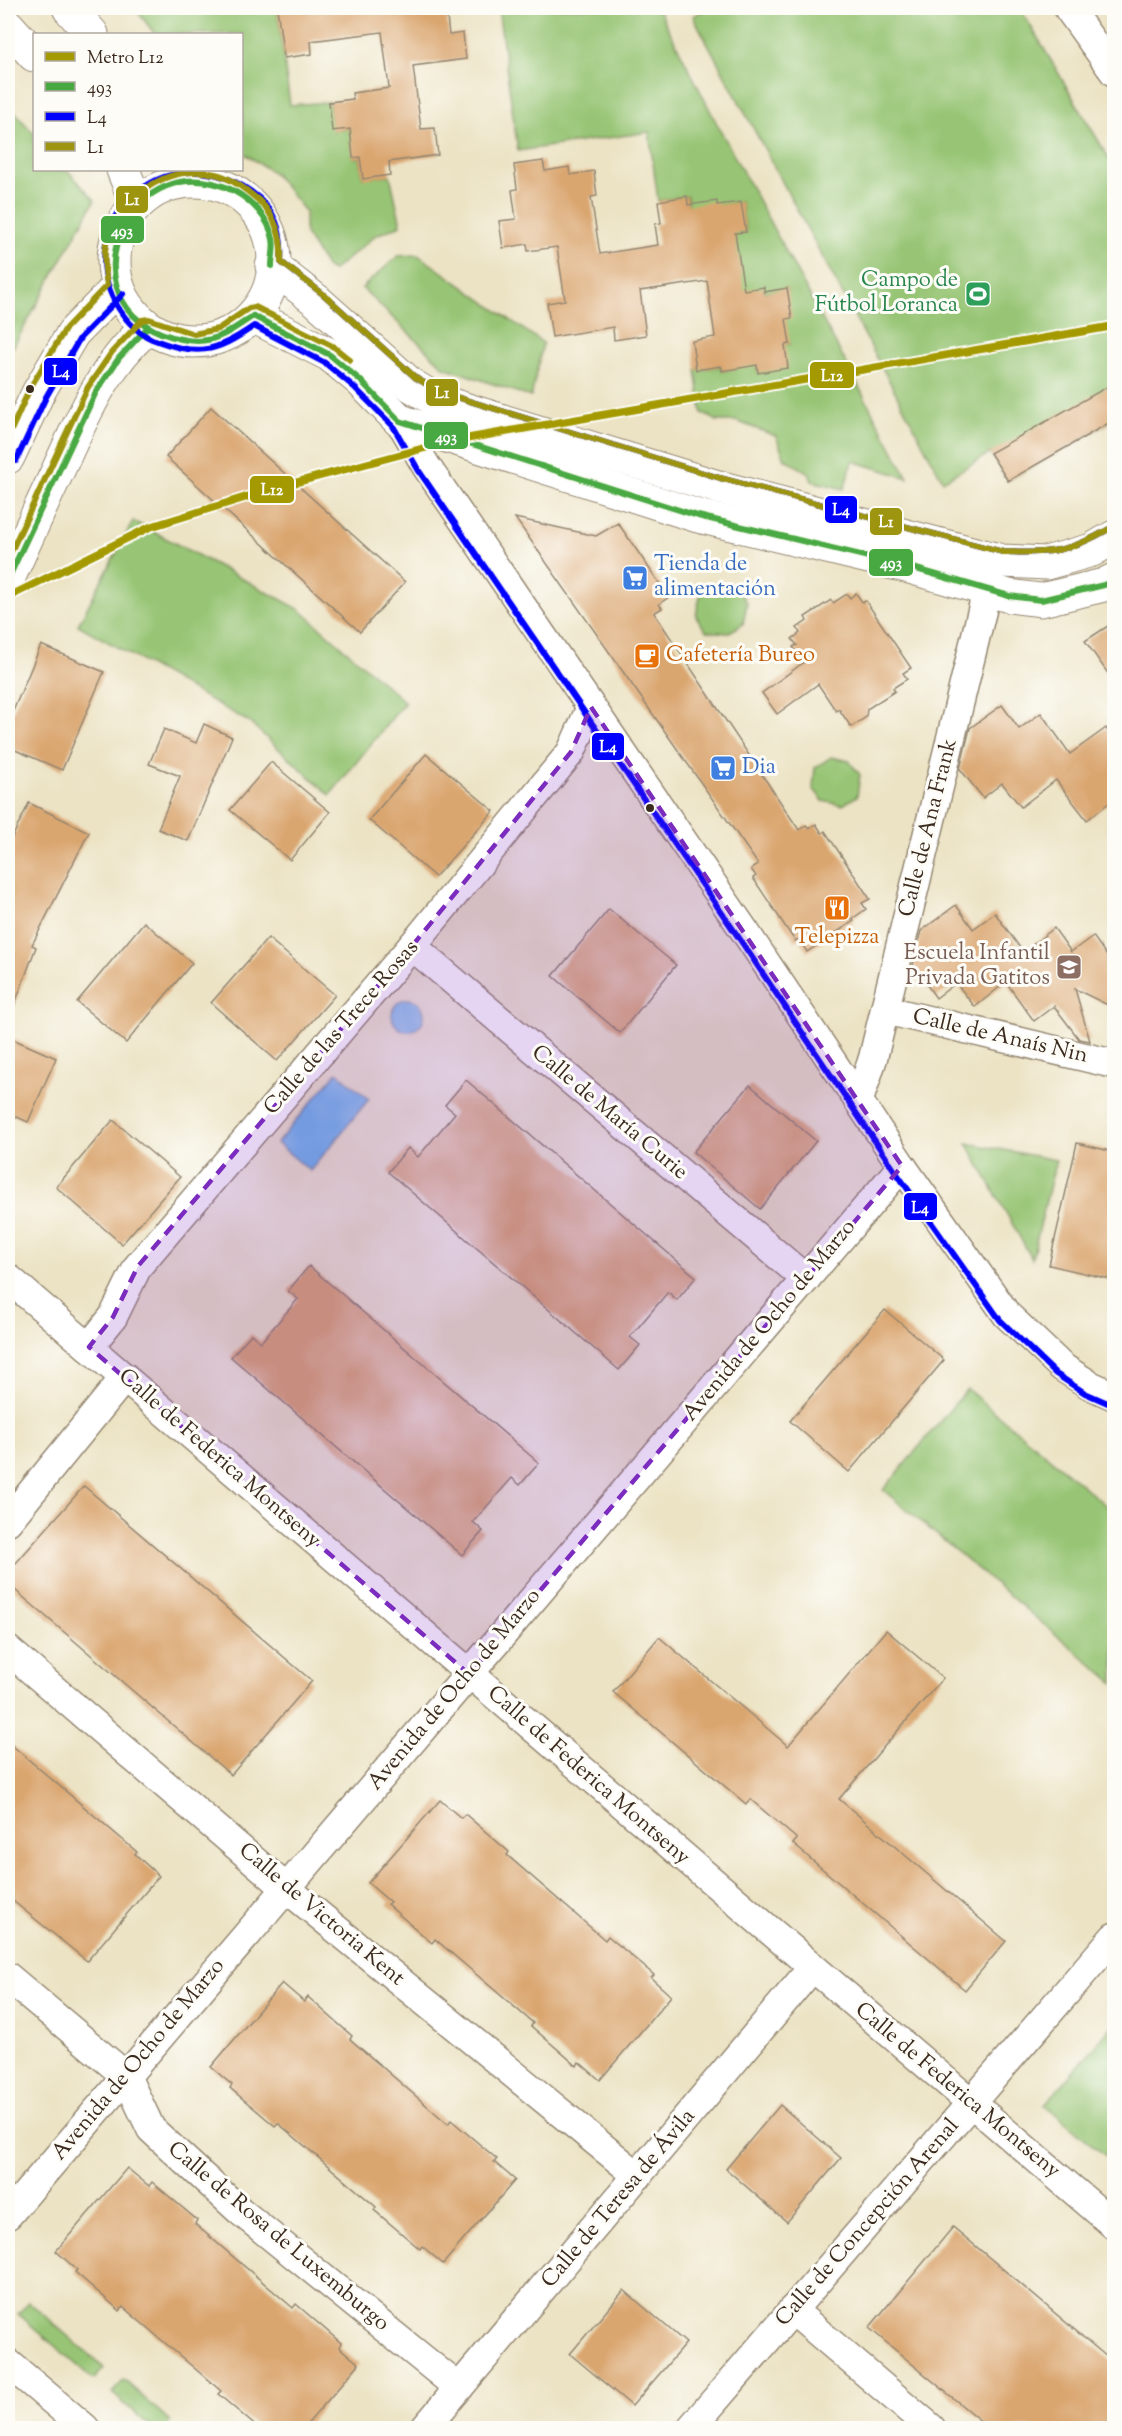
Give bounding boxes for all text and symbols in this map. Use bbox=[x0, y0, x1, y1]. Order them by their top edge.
legend bbox=[33, 33, 243, 171]
text: Metro L12 bbox=[87, 46, 164, 72]
text: 493 bbox=[87, 76, 112, 102]
text: L4 bbox=[87, 106, 107, 132]
text: L1 bbox=[87, 136, 104, 162]
line badge: L1 bbox=[115, 185, 149, 214]
text: L1 bbox=[124, 190, 140, 213]
line badge: 493 bbox=[100, 215, 145, 244]
text: 493 bbox=[110, 221, 134, 244]
place label: Campo de Fútbol Loranca bbox=[815, 265, 958, 322]
sports icon: Campo de Fútbol Loranca bbox=[963, 279, 993, 309]
line badge: L4 bbox=[43, 357, 78, 386]
line badge: L12 bbox=[809, 361, 855, 389]
text: L4 bbox=[52, 362, 70, 385]
text: L12 bbox=[821, 366, 844, 389]
line badge: L1 bbox=[425, 378, 459, 407]
unlabelled marker bbox=[24, 383, 36, 395]
text: L1 bbox=[434, 383, 450, 406]
line badge: 493 bbox=[423, 421, 469, 450]
text: 493 bbox=[434, 427, 458, 450]
line badge: L12 bbox=[249, 475, 295, 504]
text: L12 bbox=[261, 480, 284, 503]
line badge: L4 bbox=[824, 495, 858, 524]
text: L4 bbox=[832, 500, 850, 523]
line badge: L1 bbox=[869, 507, 903, 536]
text: L1 bbox=[878, 512, 894, 535]
line badge: 493 bbox=[868, 548, 914, 577]
place label: Tienda de alimentación bbox=[654, 549, 776, 606]
text: 493 bbox=[879, 553, 903, 576]
supermarket icon: Tienda de alimentación bbox=[620, 563, 650, 593]
place label: Cafetería Bureo bbox=[666, 640, 815, 672]
cafe icon: Cafetería Bureo bbox=[632, 641, 662, 671]
line badge: L4 bbox=[591, 732, 625, 761]
street label: Calle de Ana Frank bbox=[891, 736, 967, 920]
text: L4 bbox=[599, 737, 617, 760]
place label: Dia bbox=[742, 752, 776, 784]
supermarket icon: Dia bbox=[708, 753, 738, 783]
unlabelled marker bbox=[644, 802, 656, 814]
restaurant icon: Telepizza bbox=[822, 893, 852, 923]
place label: Telepizza bbox=[795, 922, 879, 954]
street label: Calle de las Trece Rosas bbox=[257, 933, 427, 1123]
place label: Escuela Infantil Privada Gatitos bbox=[904, 938, 1050, 995]
school or university icon: Escuela Infantil Privada Gatitos bbox=[1054, 952, 1084, 982]
street label: Calle de Anaís Nin bbox=[909, 1001, 1091, 1073]
street label: Calle de María Curie bbox=[524, 1038, 694, 1188]
line badge: L4 bbox=[903, 1192, 938, 1221]
text: L4 bbox=[911, 1198, 929, 1221]
street label: Avenida de Ocho de Marzo bbox=[676, 1213, 864, 1429]
street label: Calle de Federica Montseny bbox=[110, 1362, 328, 1556]
street label: Avenida de Ocho de Marzo bbox=[361, 1582, 549, 1798]
street label: Calle de Federica Montseny bbox=[479, 1679, 697, 1873]
street label: Calle de Victoria Kent bbox=[231, 1836, 412, 1995]
street label: Avenida de Ocho de Marzo bbox=[45, 1952, 233, 2168]
street label: Calle de Federica Montseny bbox=[847, 1995, 1067, 2187]
street label: Calle de Teresa de Ávila bbox=[534, 2102, 704, 2296]
street label: Calle de Concepción Arenal bbox=[768, 2112, 968, 2334]
street label: Calle de Rosa de Luxemburgo bbox=[160, 2134, 396, 2340]

